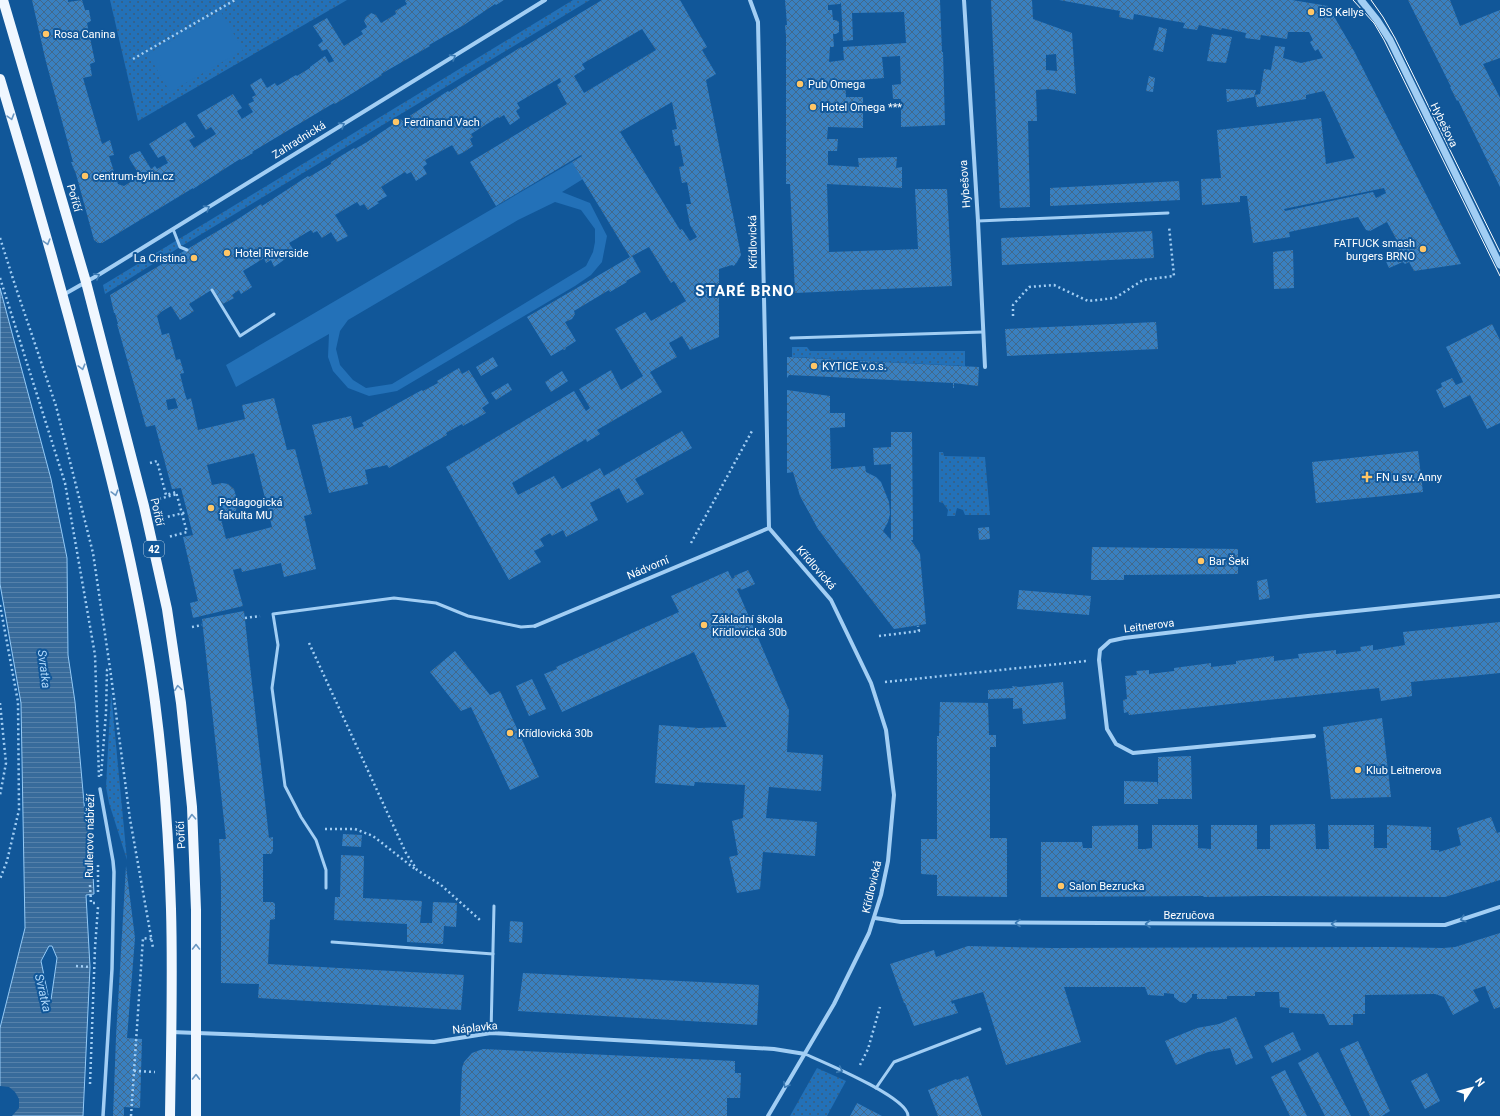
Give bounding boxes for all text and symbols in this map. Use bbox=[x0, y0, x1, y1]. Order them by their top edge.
place label: BS Kellys bbox=[1319, 6, 1364, 19]
marker: BS Kellys bbox=[1306, 7, 1316, 17]
place label: Rosa Canina bbox=[54, 28, 115, 41]
marker: Rosa Canina bbox=[41, 29, 51, 39]
one-way arrow bbox=[449, 54, 456, 61]
place label: Pub Omega bbox=[808, 78, 865, 91]
marker: Pub Omega bbox=[795, 79, 805, 89]
place label: Hotel Omega *** bbox=[821, 101, 902, 114]
street label: Hybešova bbox=[1428, 101, 1460, 150]
marker: Hotel Omega *** bbox=[808, 102, 818, 112]
one-way arrow bbox=[6, 113, 15, 120]
place label: Ferdinand Vach bbox=[404, 116, 480, 129]
marker: Ferdinand Vach bbox=[391, 117, 401, 127]
street label: Zahradnická bbox=[270, 118, 328, 162]
one-way arrow bbox=[338, 122, 345, 130]
street label: Hybešova bbox=[957, 160, 973, 208]
place label: centrum-bylin.cz bbox=[93, 170, 174, 183]
marker: centrum-bylin.cz bbox=[80, 171, 90, 181]
street label: Poříčí bbox=[64, 183, 84, 215]
one-way arrow bbox=[203, 205, 210, 212]
street label: Křídlovická bbox=[746, 215, 760, 269]
place label: FATFUCK smash burgers BRNO bbox=[1334, 237, 1415, 263]
one-way arrow bbox=[42, 238, 51, 245]
marker: FATFUCK smash burgers BRNO bbox=[1418, 244, 1428, 254]
place label: Hotel Riverside bbox=[235, 247, 309, 260]
marker: Hotel Riverside bbox=[222, 248, 232, 258]
place label: La Cristina bbox=[134, 252, 186, 265]
marker: La Cristina bbox=[189, 253, 199, 263]
one-way arrow bbox=[93, 273, 100, 281]
district label: STARÉ BRNO bbox=[695, 282, 795, 300]
place label: KYTICE v.o.s. bbox=[822, 360, 887, 373]
marker: KYTICE v.o.s. bbox=[809, 361, 819, 371]
one-way arrow bbox=[77, 363, 86, 370]
marker: FN u sv. Anny bbox=[1361, 471, 1373, 483]
place label: FN u sv. Anny bbox=[1376, 471, 1443, 484]
one-way arrow bbox=[110, 489, 119, 496]
place label: Pedagogická fakulta MU bbox=[219, 496, 283, 522]
street label: Poříčí bbox=[148, 497, 167, 528]
marker: Pedagogická fakulta MU bbox=[206, 503, 216, 513]
road number: 42 bbox=[144, 541, 164, 557]
street label: Křídlovická bbox=[793, 543, 839, 593]
street label: Nádvorní bbox=[625, 553, 672, 583]
place label: Bar Šeki bbox=[1209, 555, 1249, 568]
marker: Bar Šeki bbox=[1196, 556, 1206, 566]
place label: Základní škola Křídlovická 30b bbox=[712, 613, 787, 639]
street label: Leitnerova bbox=[1123, 616, 1175, 636]
marker: Základní škola Křídlovická 30b bbox=[699, 620, 709, 630]
water label: Svratka bbox=[35, 649, 53, 689]
one-way arrow bbox=[174, 685, 183, 691]
place label: Křídlovická 30b bbox=[518, 727, 593, 740]
marker: Křídlovická 30b bbox=[505, 728, 515, 738]
place label: Klub Leitnerova bbox=[1366, 764, 1442, 777]
marker: Klub Leitnerova bbox=[1353, 765, 1363, 775]
street label: Rullerovo nábřeží bbox=[83, 793, 97, 878]
one-way arrow bbox=[188, 814, 196, 820]
street label: Poříčí bbox=[174, 819, 188, 849]
street label: Křídlovická bbox=[860, 859, 884, 915]
place label: Salon Bezrucka bbox=[1069, 880, 1145, 893]
marker: Salon Bezrucka bbox=[1056, 881, 1066, 891]
street label: Bezručova bbox=[1163, 909, 1215, 922]
one-way arrow bbox=[1460, 914, 1467, 923]
one-way arrow bbox=[1015, 919, 1021, 927]
one-way arrow bbox=[1145, 920, 1151, 928]
one-way arrow bbox=[1331, 920, 1337, 929]
one-way arrow bbox=[192, 944, 200, 950]
water label: Svratka bbox=[32, 973, 54, 1013]
street label: Náplavka bbox=[452, 1019, 498, 1037]
one-way arrow bbox=[835, 1065, 843, 1073]
north arrow bbox=[1452, 1068, 1492, 1108]
one-way arrow bbox=[192, 1074, 200, 1080]
text: N bbox=[1472, 1075, 1487, 1090]
one-way arrow bbox=[783, 1081, 790, 1088]

